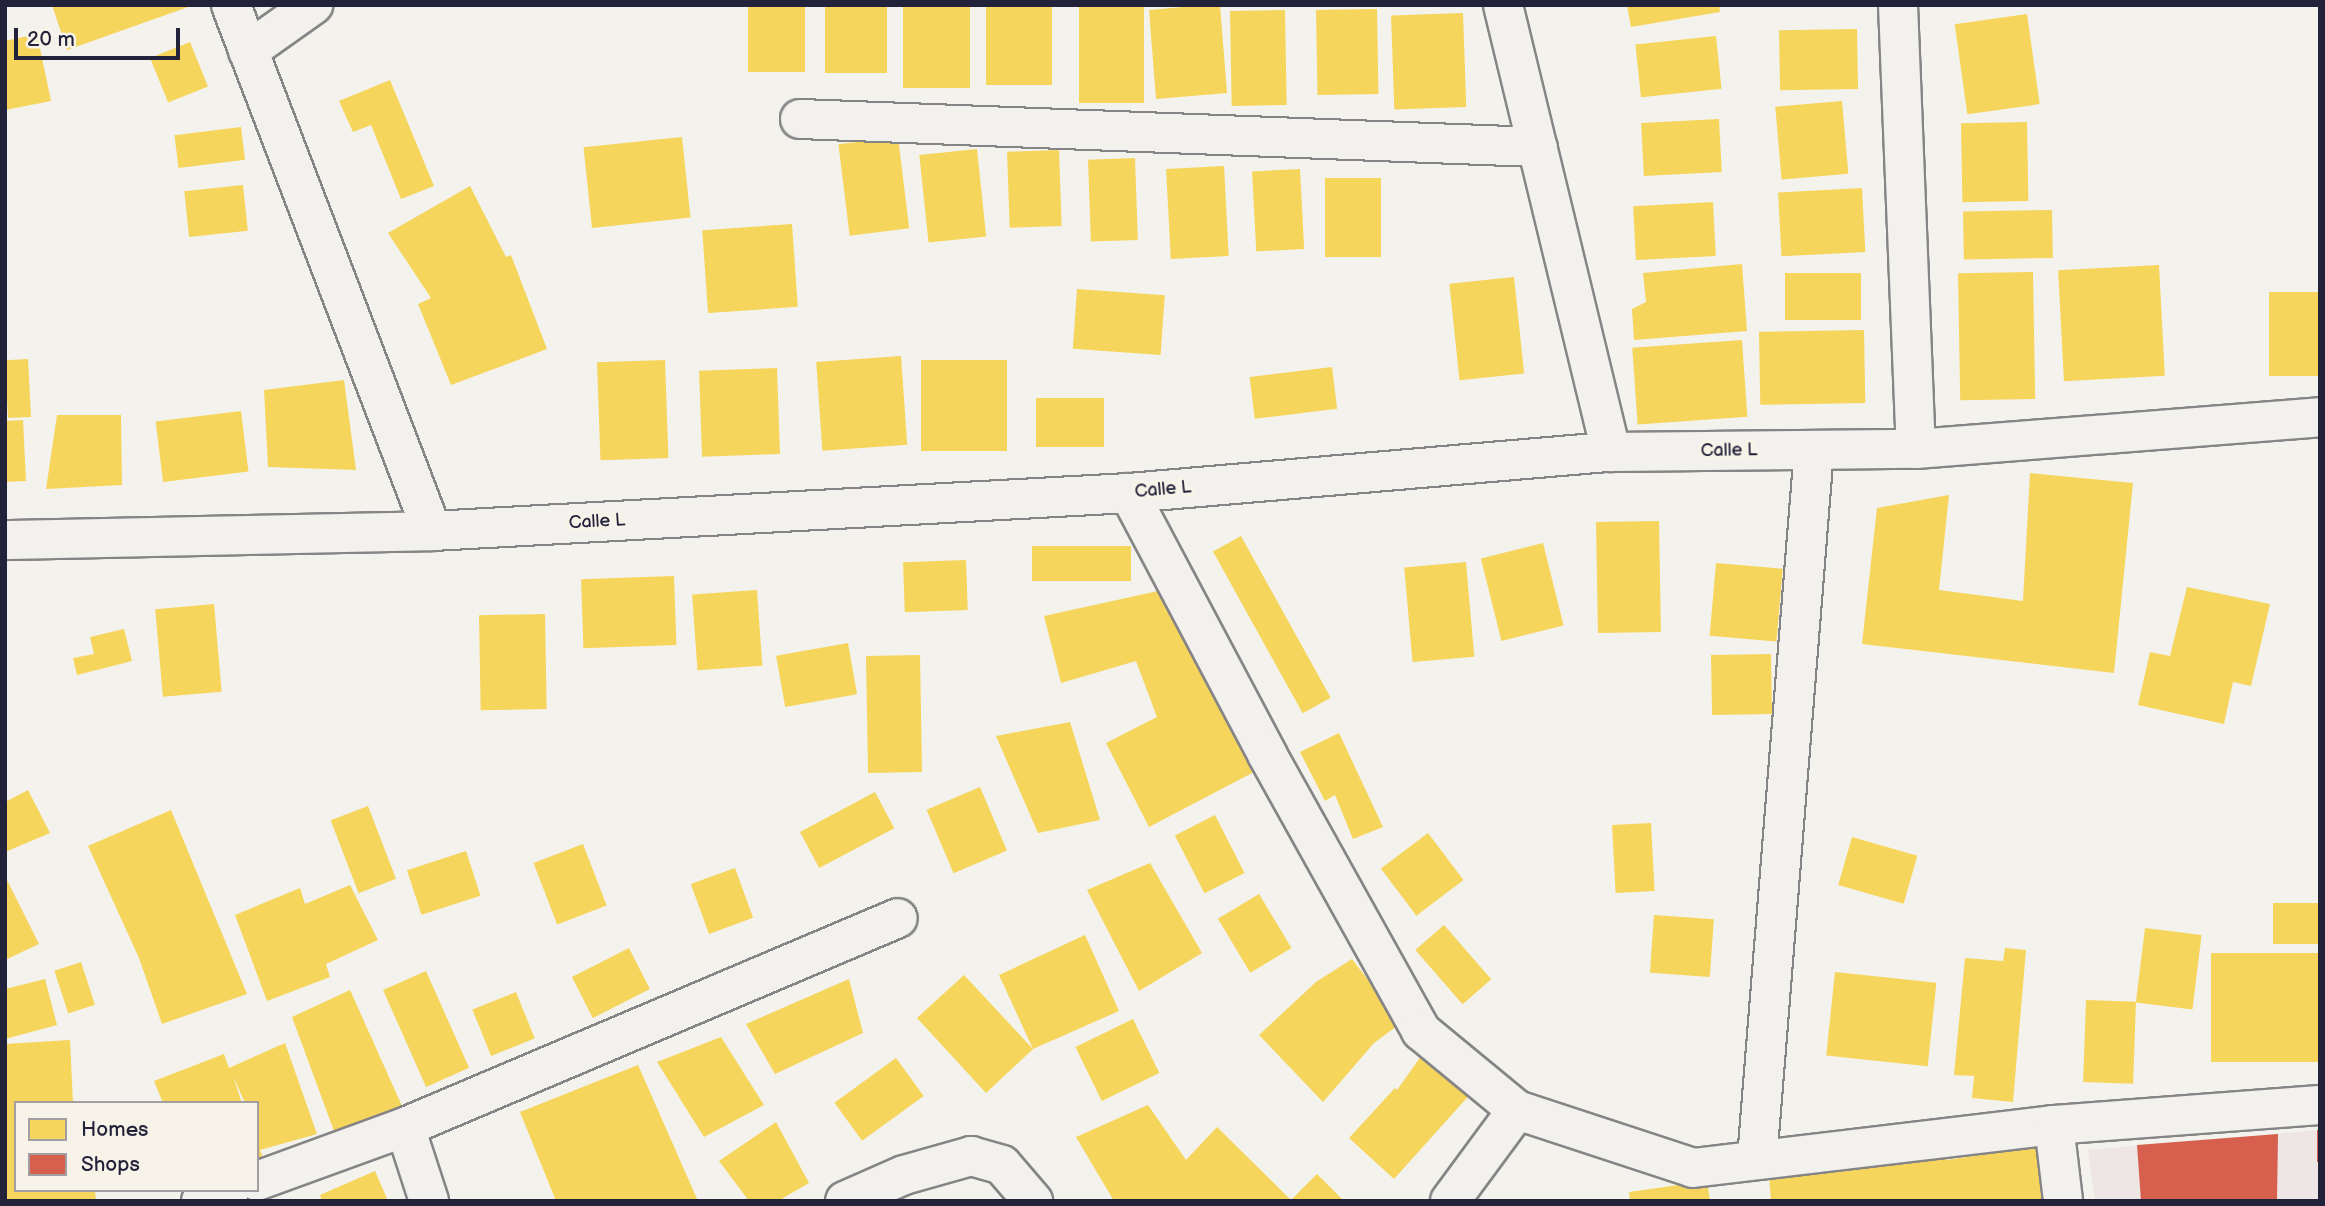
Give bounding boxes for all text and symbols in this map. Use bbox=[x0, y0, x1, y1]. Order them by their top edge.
scale bar bbox=[18, 14, 184, 58]
text: 20 m bbox=[27, 27, 75, 52]
street label: Calle L bbox=[1700, 440, 1758, 462]
street label: Calle L bbox=[1134, 477, 1192, 503]
street label: Calle L bbox=[568, 510, 626, 534]
legend bbox=[14, 1101, 259, 1192]
text: Homes bbox=[81, 1117, 149, 1142]
text: Shops bbox=[81, 1152, 140, 1177]

